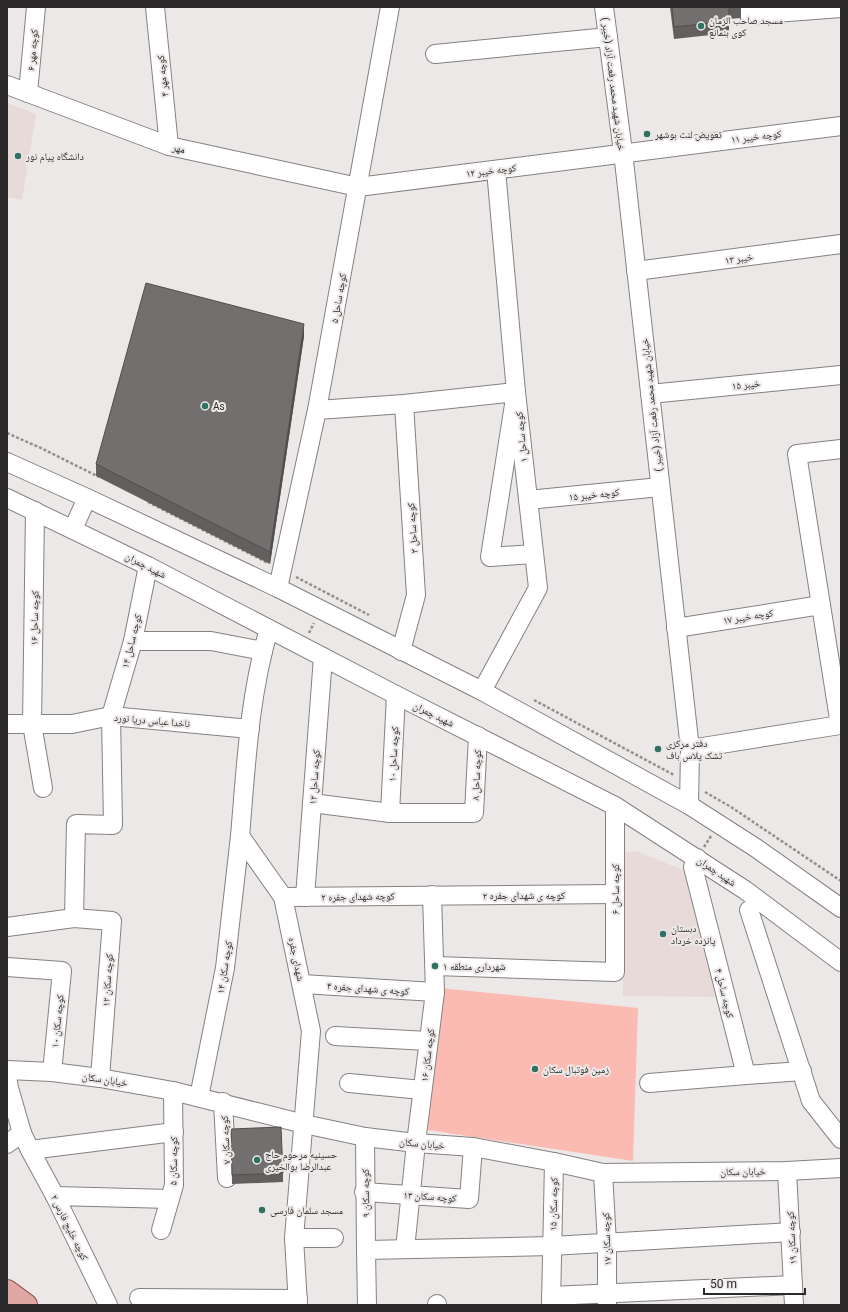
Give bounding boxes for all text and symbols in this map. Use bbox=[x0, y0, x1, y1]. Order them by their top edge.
place label: مسجد صاحب الزمان کوی بنمانع bbox=[709, 15, 783, 39]
street label: ( خیبر) خیابان شهید محمد رفعت آزاد bbox=[599, 17, 627, 152]
marker: مسجد صاحب الزمان کوی بنمانع bbox=[696, 21, 706, 31]
street label: کوچه مهر ۶ bbox=[25, 29, 41, 71]
street label: کوچه مهر ۴ bbox=[155, 55, 171, 97]
street label: کوچه خیبر ۱۱ bbox=[730, 128, 782, 146]
marker: تعویض لنت بوشهر bbox=[642, 129, 652, 139]
place label: تعویض لنت بوشهر bbox=[654, 129, 722, 141]
street label: مهر bbox=[171, 142, 187, 155]
marker: دانشگاه پیام نور bbox=[13, 151, 23, 161]
place label: دانشگاه پیام نور bbox=[25, 151, 84, 164]
street label: کوچه خیبر ۱۲ bbox=[465, 162, 517, 180]
street label: خیبر ۱۳ bbox=[724, 251, 755, 266]
street label: کوچه ساحل ۵ bbox=[329, 272, 349, 324]
street label: ( خیبر) خیابان شهید محمد رفعت آزاد bbox=[639, 337, 665, 472]
street label: خیبر ۱۵ bbox=[731, 377, 761, 392]
marker: As bbox=[200, 401, 210, 411]
place label: As bbox=[213, 401, 225, 412]
street label: کوچه ساحل ۱ bbox=[513, 411, 531, 463]
street label: کوچه خیبر ۱۵ bbox=[568, 486, 620, 503]
street label: کوچه ساحل ۳ bbox=[405, 502, 421, 554]
street label: شهید چمران bbox=[123, 551, 168, 581]
street label: کوچه ساحل ۱۶ bbox=[29, 590, 41, 646]
street label: کوچه خیبر ۱۷ bbox=[722, 607, 774, 627]
street label: کوچه ساحل ۱۴ bbox=[119, 613, 144, 669]
street label: شهید چمران bbox=[411, 700, 456, 730]
street label: ناخدا عباس دریا نورد bbox=[113, 712, 191, 730]
street label: کوچه ساحل ۱۰ bbox=[387, 726, 401, 782]
place label: دفتر مرکزی تشک پلاس باف bbox=[666, 738, 722, 762]
marker: دفتر مرکزی تشک پلاس باف bbox=[653, 744, 663, 754]
street label: کوچه ساحل ۱۲ bbox=[307, 749, 323, 805]
street label: کوچه ساحل ۸ bbox=[470, 749, 484, 801]
street label: شهید چمران bbox=[695, 855, 738, 889]
street label: کوچه ساحل ۶ bbox=[610, 864, 622, 914]
street label: کوچه شهدای جفره ۲ bbox=[321, 890, 395, 904]
street label: کوچه ی شهدای جفره ۲ bbox=[483, 890, 565, 902]
place label: دبستان پانزده خرداد bbox=[671, 923, 716, 947]
marker: دبستان پانزده خرداد bbox=[658, 929, 668, 939]
street label: شهدای جفره bbox=[286, 936, 307, 983]
street label: کوچه سکان ۱۴ bbox=[215, 940, 235, 994]
street label: کوچه سکان ۱۲ bbox=[100, 953, 116, 1007]
marker: شهرداری منطقه ١ bbox=[430, 961, 440, 971]
place label: شهرداری منطقه ١ bbox=[443, 961, 506, 973]
street label: کوچه ساحل ۴ bbox=[712, 967, 736, 1019]
street label: کوچه ی شهدای جفره ۴ bbox=[326, 980, 409, 998]
street label: کوچه سکان ۱۰ bbox=[49, 994, 67, 1048]
street label: کوچه سکان ۱۶ bbox=[419, 1028, 437, 1082]
marker: زمین فوتبال سکان bbox=[530, 1064, 540, 1074]
place label: زمین فوتبال سکان bbox=[543, 1064, 609, 1076]
street label: خیابان سکان bbox=[81, 1070, 129, 1090]
street label: کوچه سکان ۷ bbox=[219, 1115, 233, 1165]
street label: خیابان سکان bbox=[399, 1136, 446, 1152]
street label: کوچه سکان ۵ bbox=[168, 1137, 180, 1185]
place label: حسینیه مرحوم حاج عبدالرضا بوالخیری bbox=[265, 1149, 338, 1173]
marker: حسینیه مرحوم حاج عبدالرضا بوالخیری bbox=[252, 1155, 262, 1165]
street label: خیابان سکان bbox=[720, 1166, 767, 1178]
street label: کوچه سکان ۹ bbox=[360, 1169, 372, 1217]
street label: کوچه سکان ۱۵ bbox=[548, 1177, 560, 1231]
street label: کوچه سکان ۱۳ bbox=[403, 1189, 457, 1205]
street label: کوچه خلیج فارس ۲ bbox=[48, 1193, 90, 1262]
marker: مسجد سلمان فارسی bbox=[257, 1205, 267, 1215]
place label: مسجد سلمان فارسی bbox=[270, 1205, 344, 1217]
street label: کوچه سکان ۱۹ bbox=[785, 1211, 799, 1265]
street label: کوچه سکان ۱۷ bbox=[600, 1212, 614, 1266]
scale bar bbox=[704, 1270, 805, 1296]
text: 50 m bbox=[710, 1277, 737, 1291]

